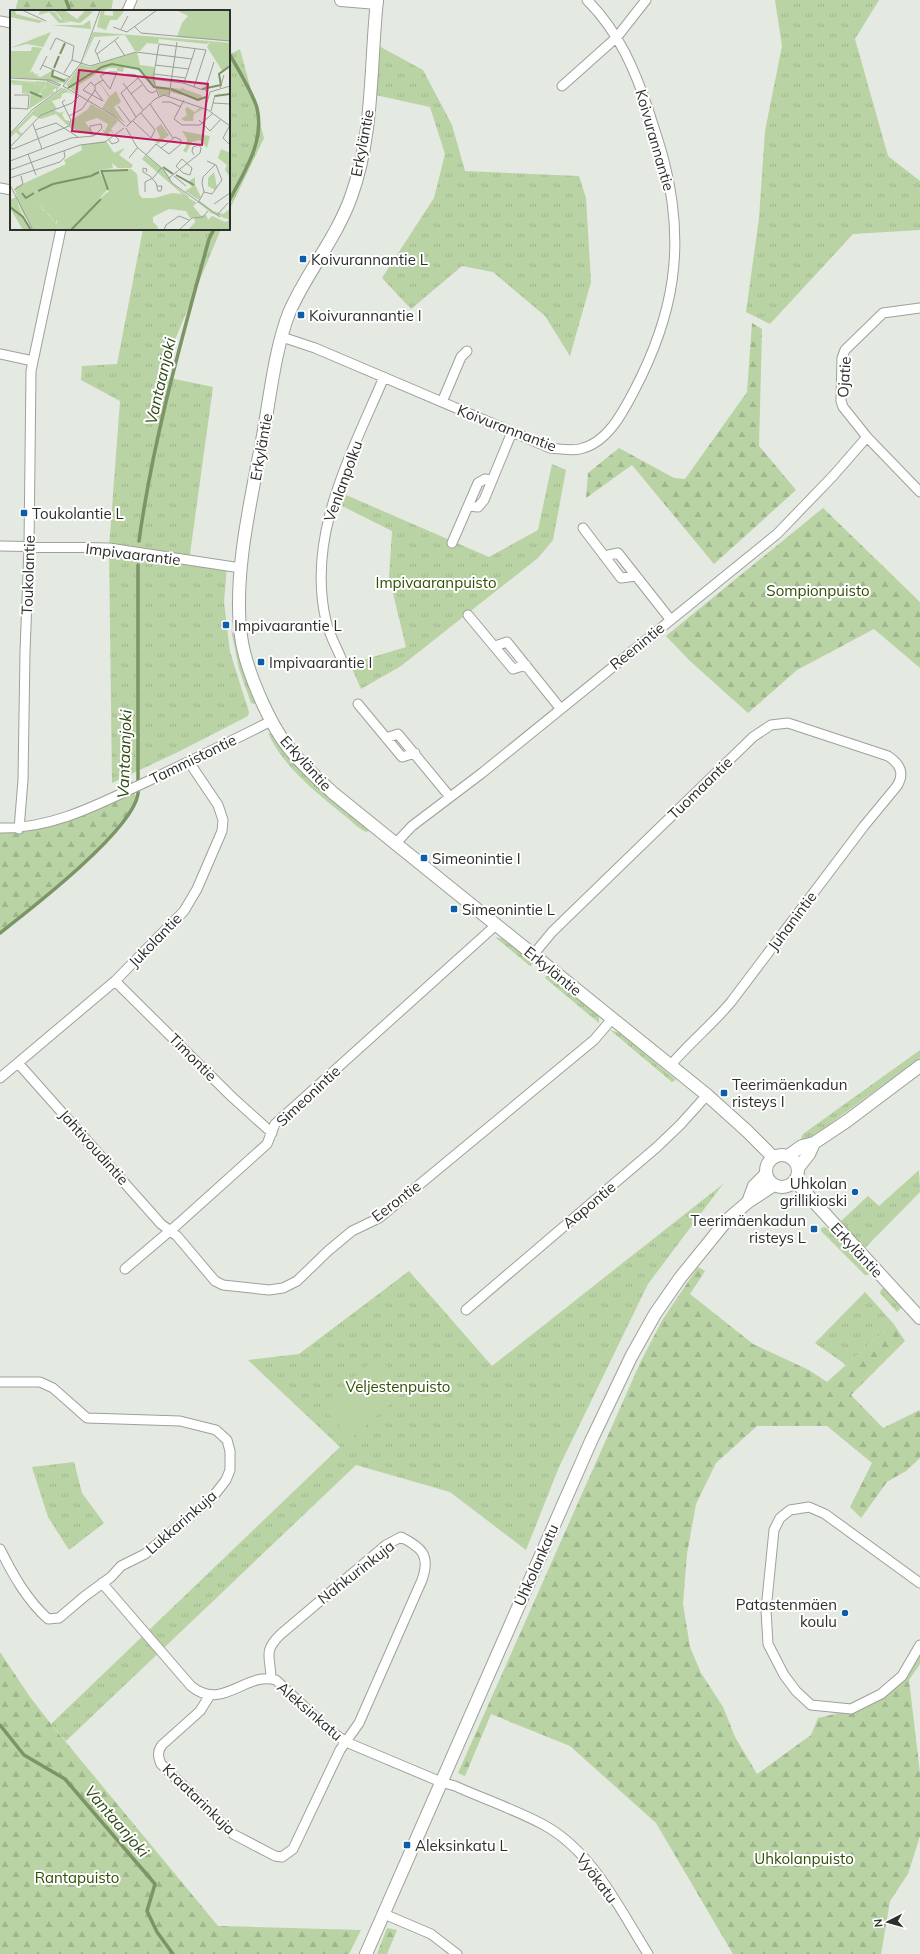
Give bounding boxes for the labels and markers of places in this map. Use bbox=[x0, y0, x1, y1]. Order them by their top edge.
place label: Koivurannantie L bbox=[311, 250, 428, 269]
marker: Koivurannantie L bbox=[298, 254, 308, 264]
place label: Koivurannantie I bbox=[309, 306, 422, 325]
marker: Koivurannantie I bbox=[296, 310, 306, 320]
place label: Toukolantie L bbox=[32, 504, 124, 523]
marker: Toukolantie L bbox=[19, 508, 29, 518]
place label: Impivaarantie L bbox=[234, 616, 342, 635]
marker: Impivaarantie L bbox=[221, 620, 231, 630]
place label: Impivaarantie I bbox=[269, 653, 372, 672]
marker: Impivaarantie I bbox=[256, 657, 266, 667]
place label: Simeonintie I bbox=[432, 849, 521, 868]
marker: Simeonintie I bbox=[419, 853, 429, 863]
place label: Simeonintie L bbox=[462, 900, 555, 919]
marker: Simeonintie L bbox=[449, 904, 459, 914]
place label: Teerimäenkadun risteys I bbox=[732, 1075, 847, 1111]
marker: Teerimäenkadun risteys I bbox=[719, 1088, 729, 1098]
place label: Uhkolan grillikioski bbox=[780, 1174, 847, 1210]
marker: Uhkolan grillikioski bbox=[850, 1187, 860, 1197]
place label: Teerimäenkadun risteys L bbox=[691, 1211, 806, 1247]
marker: Teerimäenkadun risteys L bbox=[809, 1224, 819, 1234]
place label: Patastenmäen koulu bbox=[736, 1595, 837, 1631]
marker: Patastenmäen koulu bbox=[840, 1608, 850, 1618]
place label: Aleksinkatu L bbox=[415, 1836, 508, 1855]
marker: Aleksinkatu L bbox=[402, 1840, 412, 1850]

